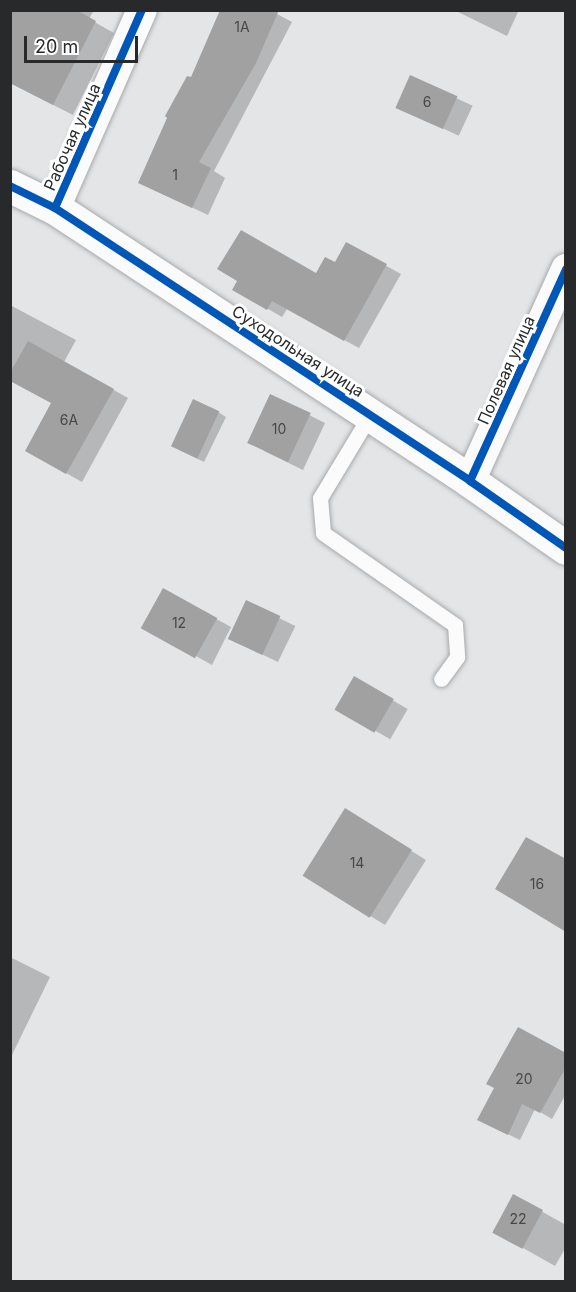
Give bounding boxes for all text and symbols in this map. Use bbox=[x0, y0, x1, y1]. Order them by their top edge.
house number: 1А bbox=[234, 19, 250, 35]
scale bar bbox=[27, 24, 141, 62]
text: 20 m bbox=[35, 36, 78, 57]
street label: Рабочая улица bbox=[40, 80, 104, 194]
house number: 6 bbox=[423, 94, 431, 110]
house number: 1 bbox=[172, 167, 178, 183]
street label: Суходольная улица bbox=[228, 301, 368, 401]
street label: Полевая улица bbox=[473, 313, 539, 427]
house number: 6А bbox=[60, 412, 78, 428]
house number: 10 bbox=[272, 421, 286, 437]
house number: 12 bbox=[172, 615, 186, 631]
house number: 14 bbox=[350, 855, 364, 871]
house number: 16 bbox=[530, 876, 544, 892]
house number: 20 bbox=[515, 1071, 533, 1087]
house number: 22 bbox=[509, 1211, 527, 1227]

